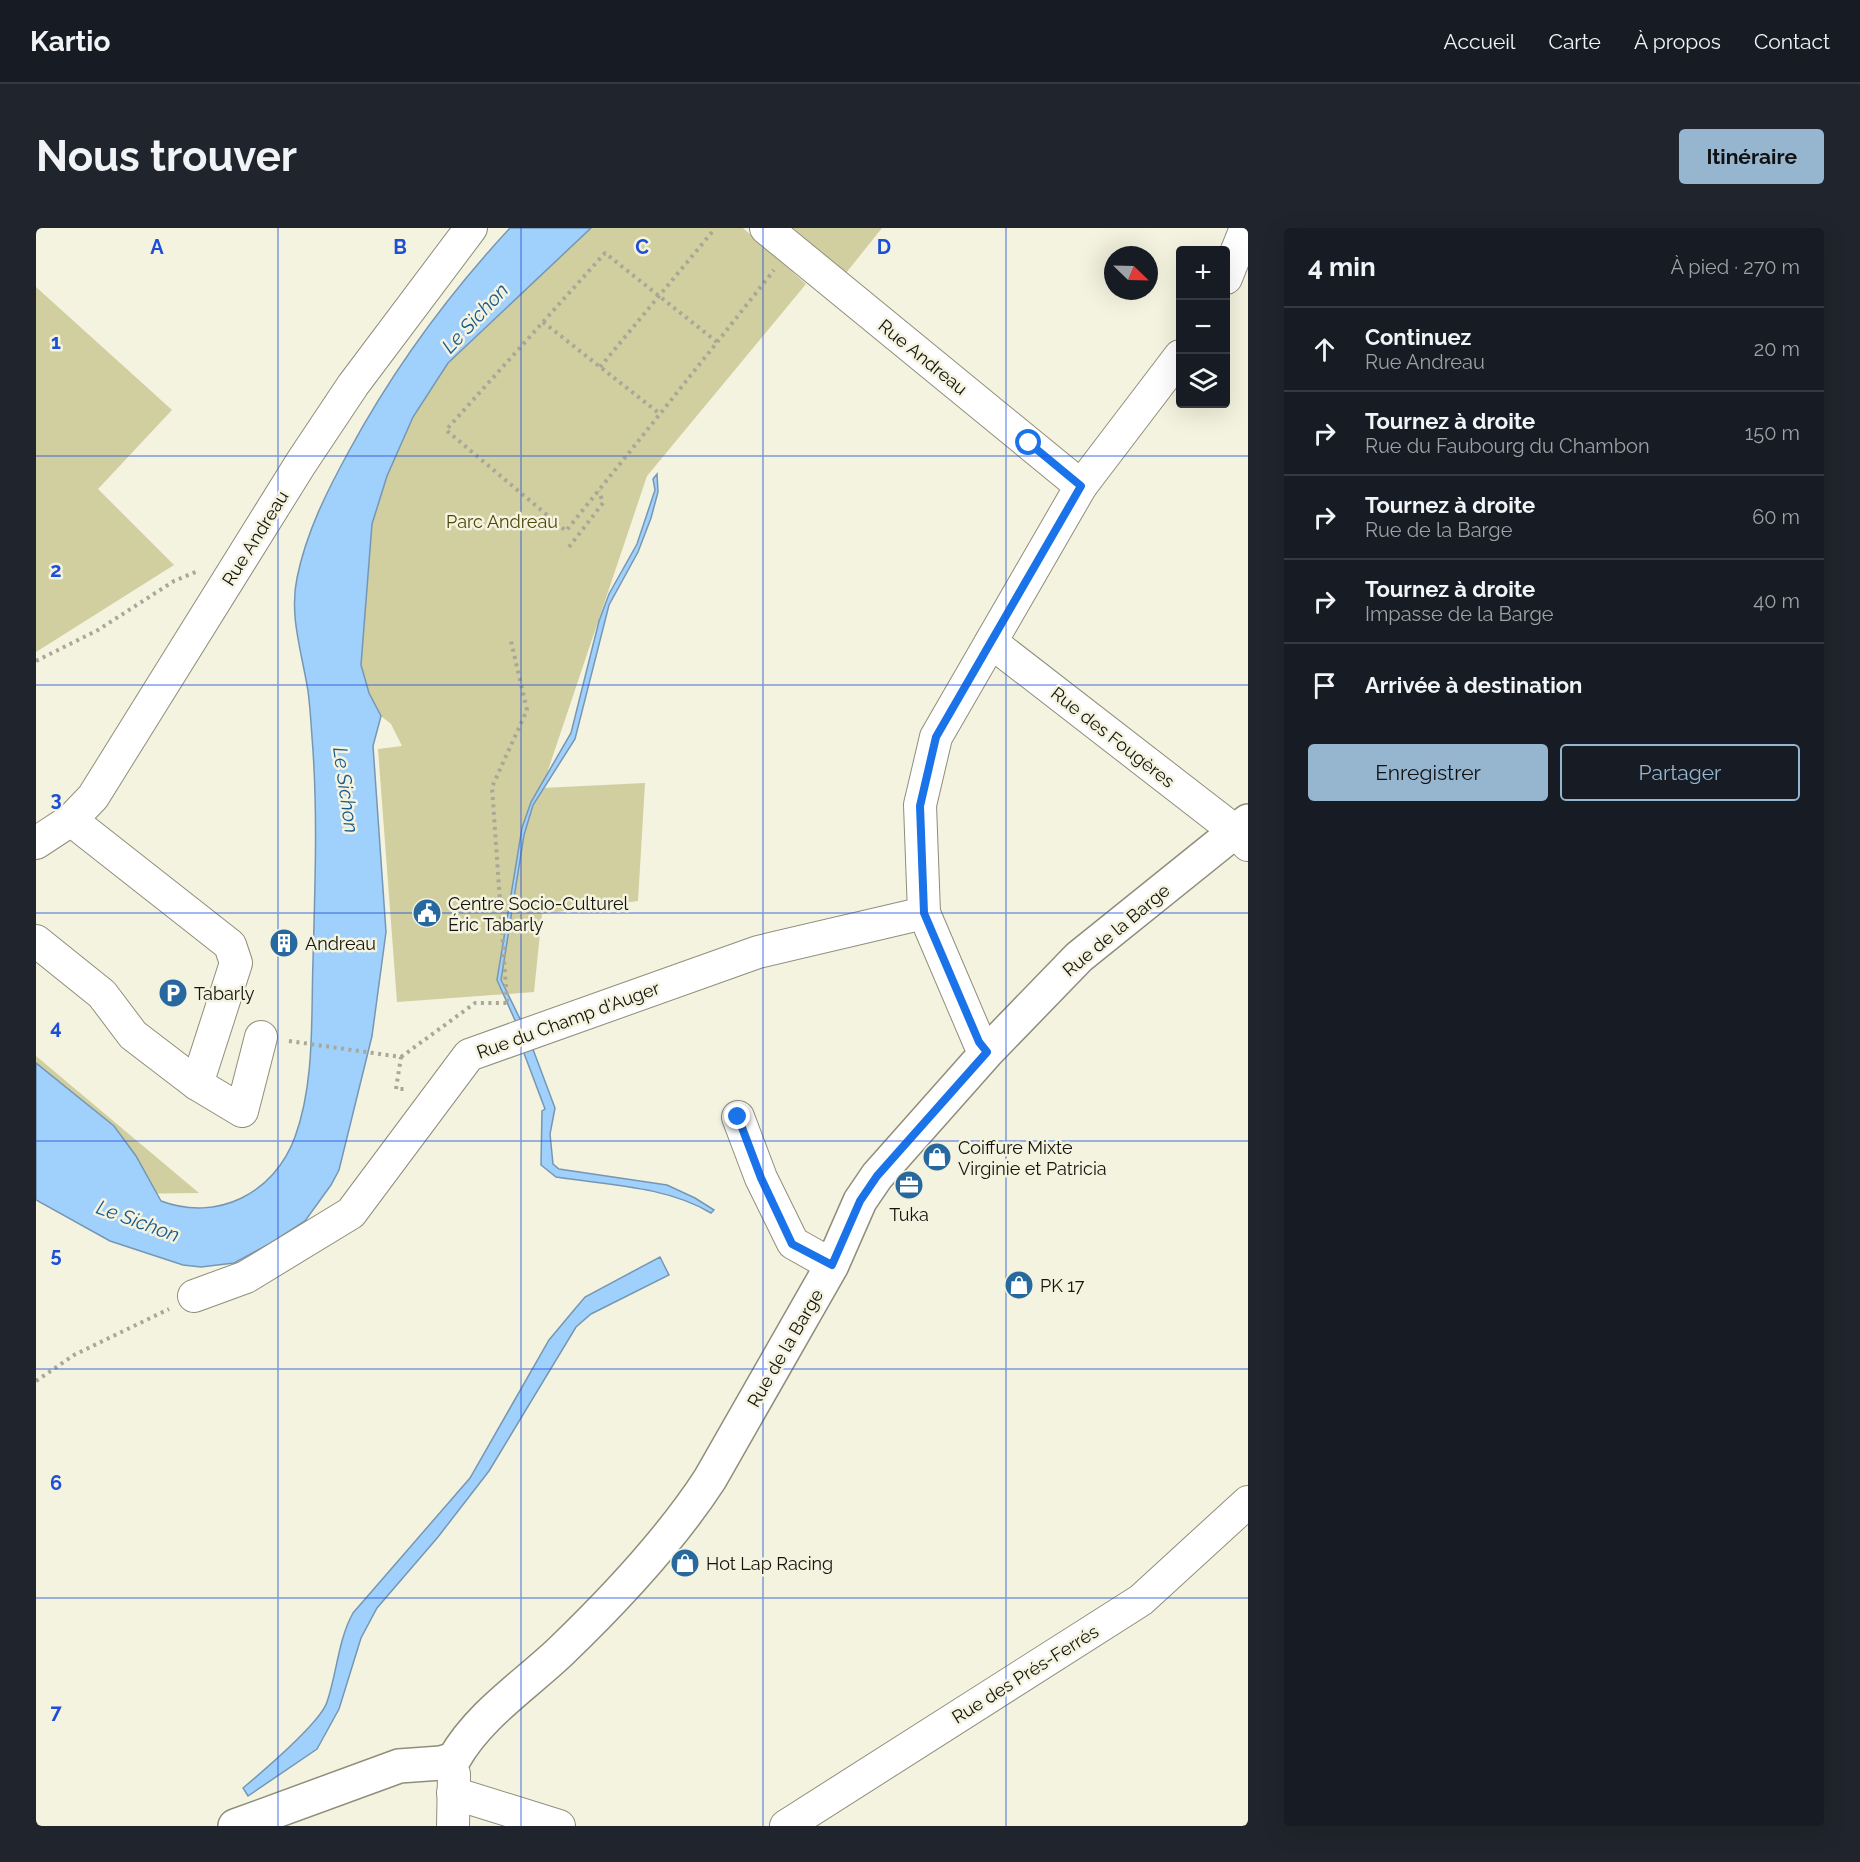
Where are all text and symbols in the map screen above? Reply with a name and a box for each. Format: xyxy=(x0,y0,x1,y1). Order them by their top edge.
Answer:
text: Kartio xyxy=(30,25,110,58)
text: Accueil xyxy=(1444,29,1516,54)
text: Carte xyxy=(1549,29,1601,54)
text: À propos xyxy=(1634,29,1721,54)
text: Contact xyxy=(1754,29,1830,54)
button: Itinéraire xyxy=(1679,129,1824,184)
text: Nous trouver xyxy=(36,132,297,181)
text: A xyxy=(150,235,164,259)
text: B xyxy=(393,235,407,259)
text: C xyxy=(635,235,649,259)
text: D xyxy=(877,235,891,259)
north arrow xyxy=(1104,246,1158,300)
map controls xyxy=(1176,246,1230,408)
button: + xyxy=(1176,246,1230,300)
text: 4 min xyxy=(1308,252,1376,282)
text: À pied · 270 m xyxy=(1670,255,1800,279)
water label: Le Sichon xyxy=(437,278,513,358)
button: − xyxy=(1176,300,1230,354)
street label: Rue Andreau xyxy=(874,315,972,399)
text: Continuez xyxy=(1365,324,1471,350)
text: 1 xyxy=(51,330,61,354)
icon: ahead xyxy=(1308,333,1341,366)
text: 20 m xyxy=(1754,337,1800,361)
text: Rue Andreau xyxy=(1365,350,1485,374)
button: layers xyxy=(1176,354,1230,408)
text: Tournez à droite xyxy=(1365,408,1535,434)
icon: right xyxy=(1308,417,1341,450)
text: 150 m xyxy=(1745,421,1800,445)
route start xyxy=(1015,429,1041,455)
text: Rue du Faubourg du Chambon xyxy=(1365,434,1650,458)
street label: Rue Andreau xyxy=(218,487,292,589)
text: Tournez à droite xyxy=(1365,492,1535,518)
icon: right xyxy=(1308,501,1341,534)
text: 60 m xyxy=(1752,505,1800,529)
park label: Parc Andreau xyxy=(446,511,558,532)
text: Rue de la Barge xyxy=(1365,518,1512,542)
text: 2 xyxy=(50,558,62,582)
text: Tournez à droite xyxy=(1365,576,1535,602)
icon: right xyxy=(1308,585,1341,618)
text: 40 m xyxy=(1753,589,1800,613)
text: Impasse de la Barge xyxy=(1365,602,1554,626)
icon: arrive xyxy=(1308,669,1341,702)
text: Arrivée à destination xyxy=(1365,672,1582,698)
street label: Rue des Fougères xyxy=(1047,682,1179,792)
button: Enregistrer xyxy=(1308,744,1548,801)
button: Partager xyxy=(1560,744,1800,801)
water label: Le Sichon xyxy=(328,745,364,835)
text: 3 xyxy=(50,787,62,811)
street label: Rue de la Barge xyxy=(1058,879,1174,981)
place label: Centre Socio-Culturel Éric Tabarly xyxy=(448,893,629,935)
public building icon: Centre Socio-Culturel Éric Tabarly xyxy=(411,897,443,929)
building icon: Andreau xyxy=(268,927,300,959)
place label: Andreau xyxy=(305,933,376,954)
parking icon: Tabarly xyxy=(157,977,189,1009)
street label: Rue du Champ d'Auger xyxy=(474,977,663,1063)
place label: Tabarly xyxy=(194,983,255,1004)
text: 4 xyxy=(50,1015,62,1039)
route end xyxy=(724,1103,750,1129)
place label: Coiffure Mixte Virginie et Patricia xyxy=(958,1137,1107,1179)
shop icon: Coiffure Mixte Virginie et Patricia xyxy=(921,1141,953,1173)
office icon: Tuka xyxy=(893,1169,925,1201)
water label: Le Sichon xyxy=(93,1195,183,1247)
place label: Tuka xyxy=(889,1204,929,1225)
text: 5 xyxy=(50,1243,62,1267)
shop icon: PK 17 xyxy=(1003,1269,1035,1301)
place label: PK 17 xyxy=(1040,1275,1085,1296)
street label: Rue de la Barge xyxy=(743,1285,827,1411)
text: 6 xyxy=(50,1471,62,1495)
shop icon: Hot Lap Racing xyxy=(669,1547,701,1579)
place label: Hot Lap Racing xyxy=(706,1553,833,1574)
street label: Rue des Prés-Ferrés xyxy=(948,1620,1102,1728)
text: 7 xyxy=(50,1700,62,1724)

